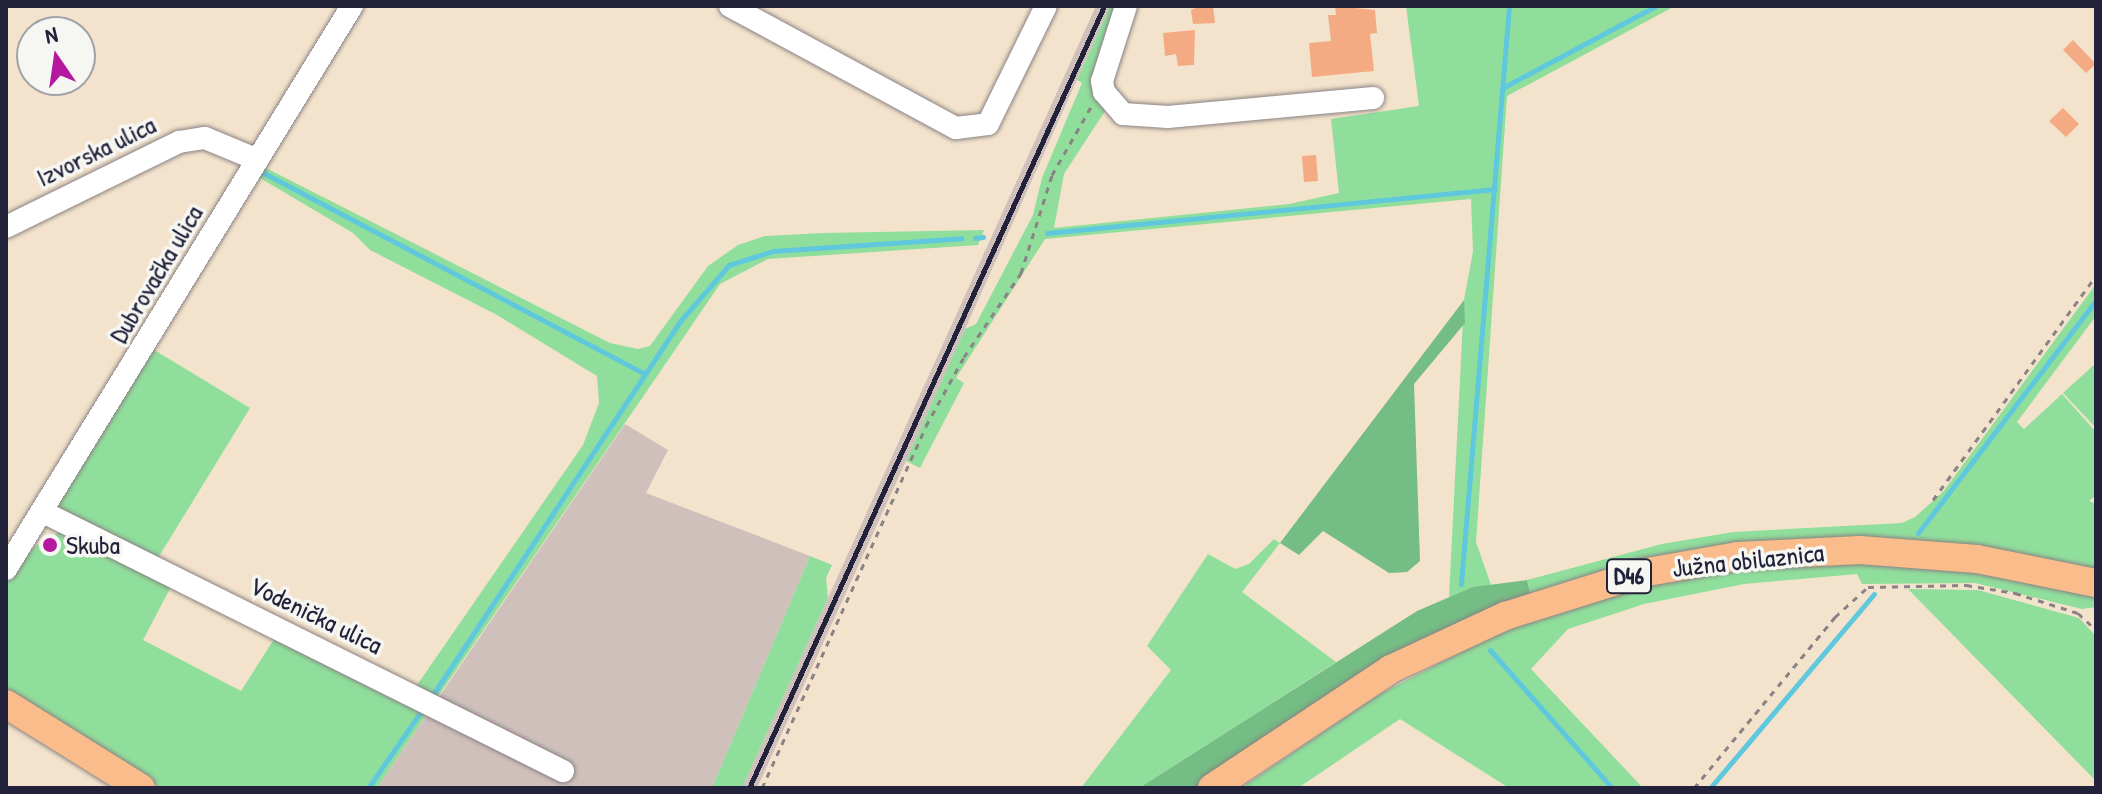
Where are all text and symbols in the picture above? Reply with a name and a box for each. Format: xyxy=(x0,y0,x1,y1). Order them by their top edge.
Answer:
north arrow xyxy=(16,16,96,96)
text: N xyxy=(42,19,60,50)
street label: Izvorska ulica xyxy=(31,109,161,193)
street label: Dubrovačka ulica xyxy=(103,200,209,348)
place label: Skuba xyxy=(66,529,120,561)
marker: Skuba xyxy=(41,536,59,554)
street label: Južna obilaznica xyxy=(1671,537,1825,583)
road number: D46 xyxy=(1605,556,1653,596)
street label: Vodenička ulica xyxy=(245,569,387,661)

